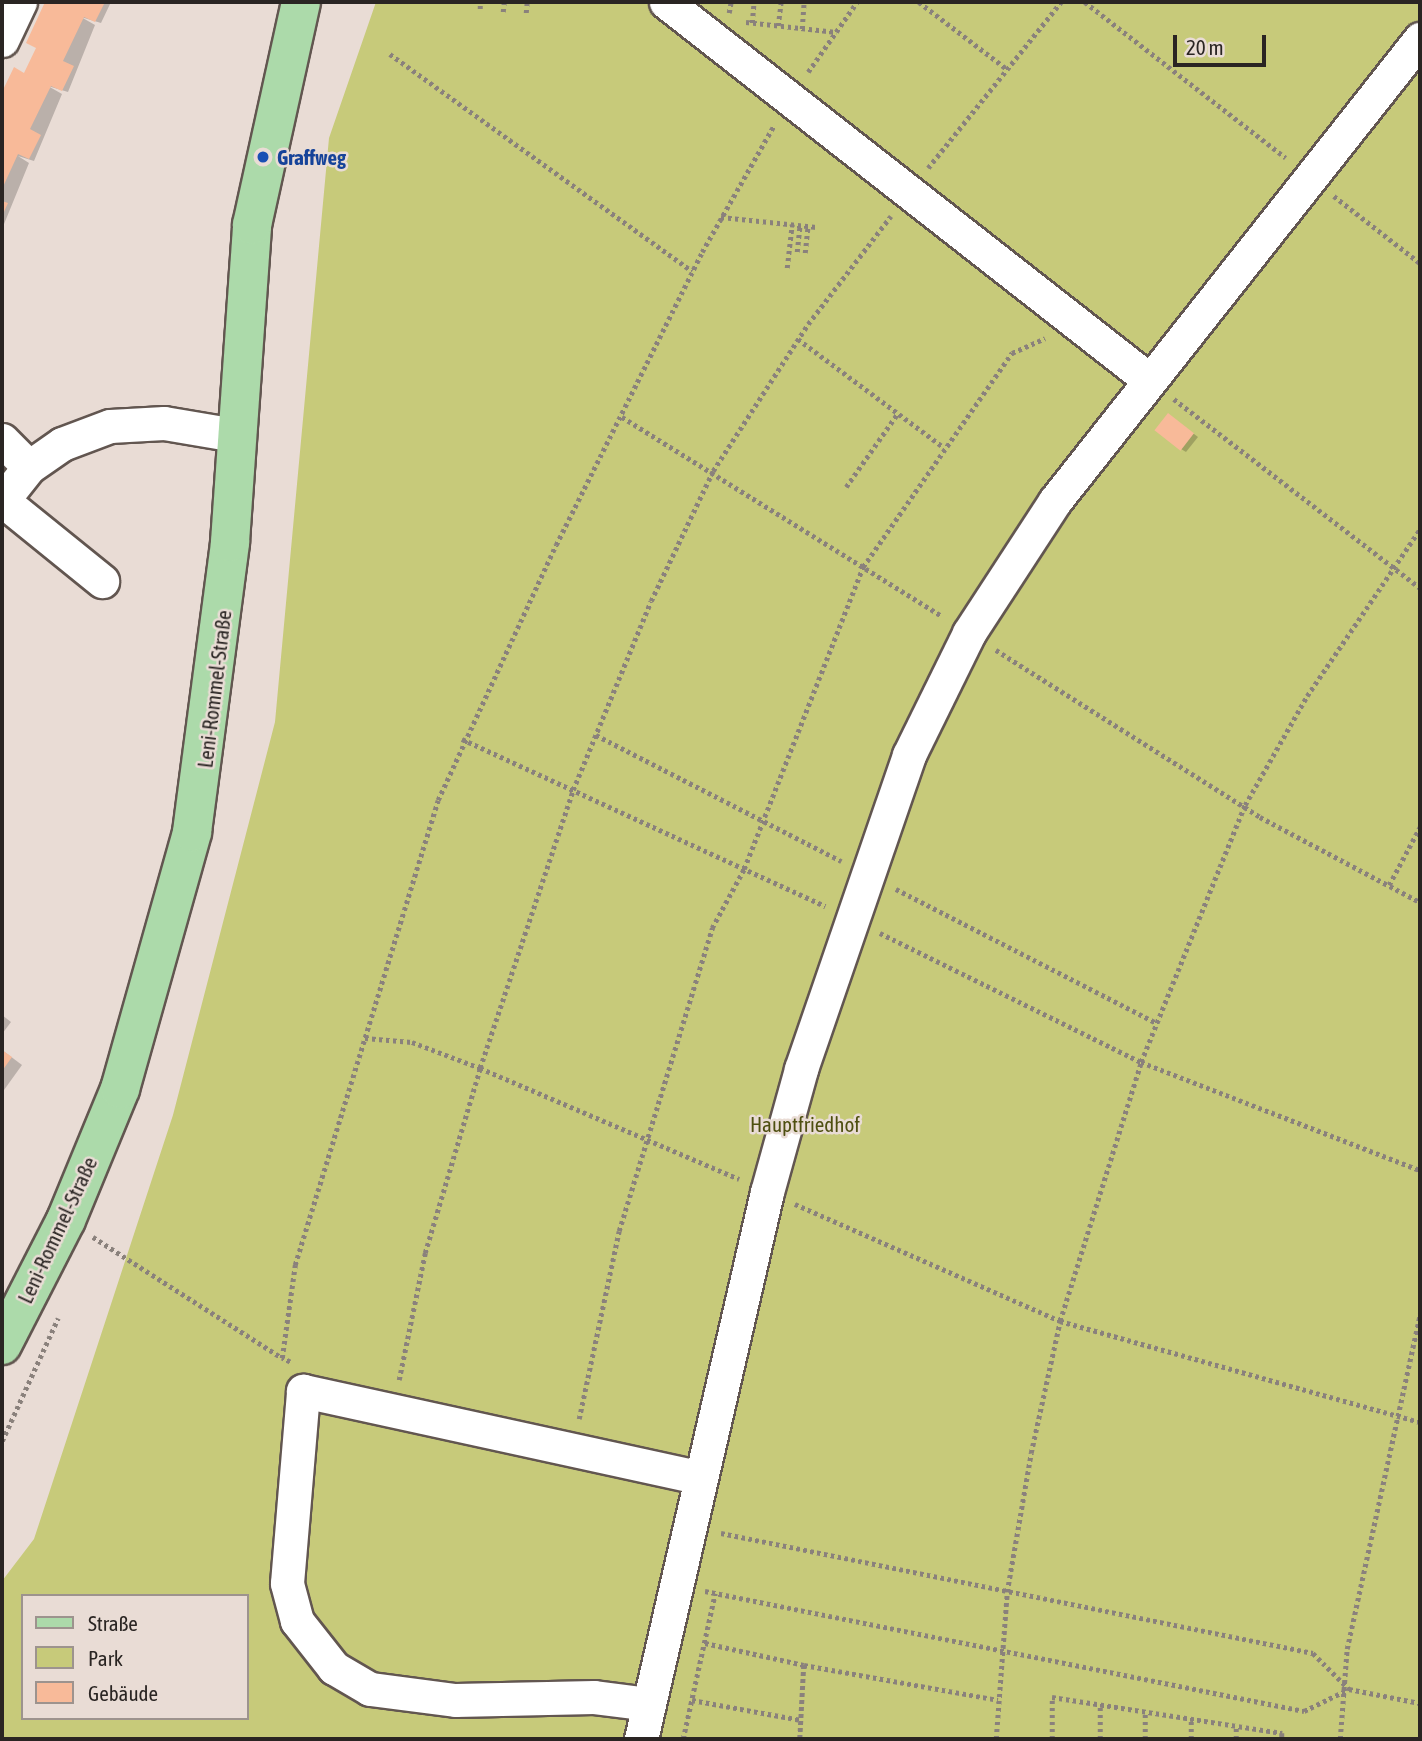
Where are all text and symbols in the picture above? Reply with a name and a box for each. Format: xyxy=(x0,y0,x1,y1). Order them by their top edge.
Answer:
scale bar xyxy=(1177,21,1270,65)
text: 20 m xyxy=(1186,35,1224,59)
place label: Graffweg xyxy=(277,144,346,170)
marker: Graffweg xyxy=(255,149,271,165)
street label: Leni-Rommel-Straße xyxy=(192,609,236,769)
park label: Hauptfriedhof xyxy=(750,1111,860,1137)
street label: Leni-Rommel-Straße xyxy=(12,1153,102,1307)
legend xyxy=(21,1594,248,1720)
text: Straße xyxy=(88,1611,138,1635)
text: Park xyxy=(88,1646,123,1670)
text: Gebäude xyxy=(88,1681,158,1705)

